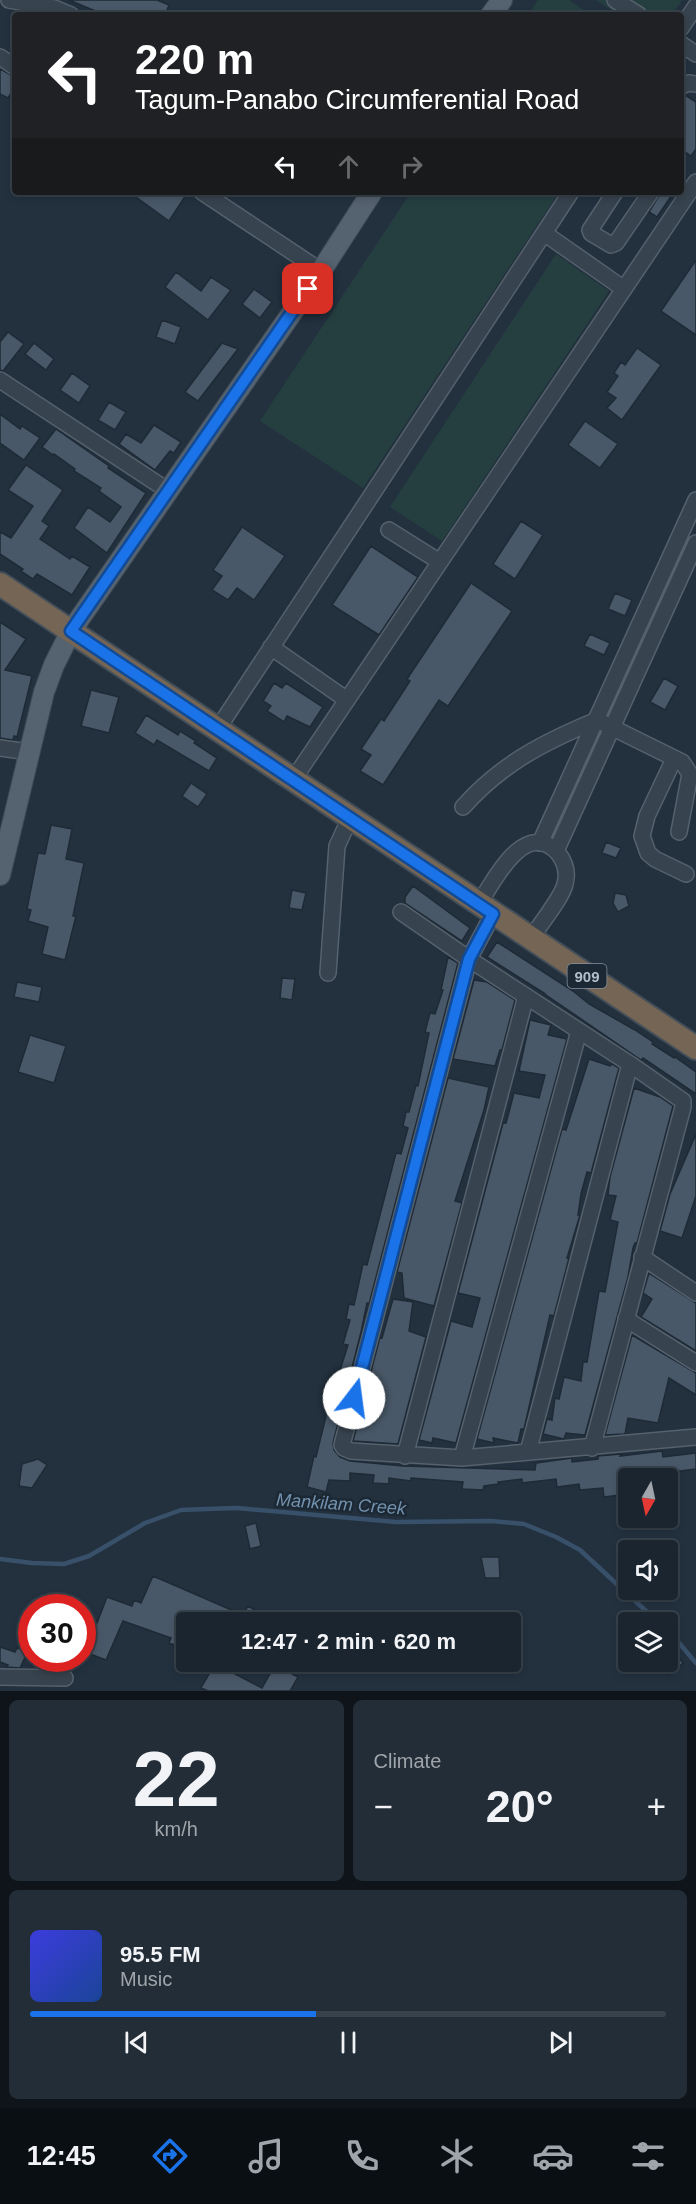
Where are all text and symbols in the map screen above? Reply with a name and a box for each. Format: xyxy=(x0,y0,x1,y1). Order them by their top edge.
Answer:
icon: left xyxy=(36,36,114,114)
text: 220 m xyxy=(135,36,254,83)
text: Tagum-Panabo Circumferential Road xyxy=(135,85,579,115)
icon: left xyxy=(269,150,302,183)
icon: ahead xyxy=(332,150,365,183)
icon: right xyxy=(395,150,428,183)
pin xyxy=(282,263,333,314)
icon: arrive xyxy=(291,272,324,305)
road number: 909 xyxy=(568,964,606,988)
position arrow xyxy=(322,1366,386,1430)
north arrow xyxy=(618,1468,678,1528)
map controls xyxy=(618,1468,678,1672)
water label: Mankilam Creek xyxy=(275,1489,408,1519)
button: sound xyxy=(618,1540,678,1600)
speed limit sign: 30 xyxy=(18,1594,96,1672)
button: layers xyxy=(618,1612,678,1672)
text: 12:47 · 2 min · 620 m xyxy=(241,1629,456,1654)
text: 22 xyxy=(133,1735,220,1823)
text: Climate xyxy=(374,1750,441,1772)
text: 20° xyxy=(486,1781,554,1832)
text: − xyxy=(374,1788,393,1825)
text: + xyxy=(647,1788,666,1825)
text: km/h xyxy=(155,1818,198,1840)
text: 95.5 FM xyxy=(120,1942,201,1967)
text: Music xyxy=(120,1968,172,1990)
icon: previous xyxy=(120,2026,153,2059)
icon: pause xyxy=(332,2026,365,2059)
icon: next xyxy=(544,2026,577,2059)
icon: directions xyxy=(149,2135,191,2177)
icon: music xyxy=(245,2135,287,2177)
icon: phone xyxy=(341,2135,383,2177)
icon: climate xyxy=(436,2135,478,2177)
icon: car xyxy=(532,2135,574,2177)
icon: filters xyxy=(627,2135,669,2177)
text: 12:45 xyxy=(27,2141,96,2171)

